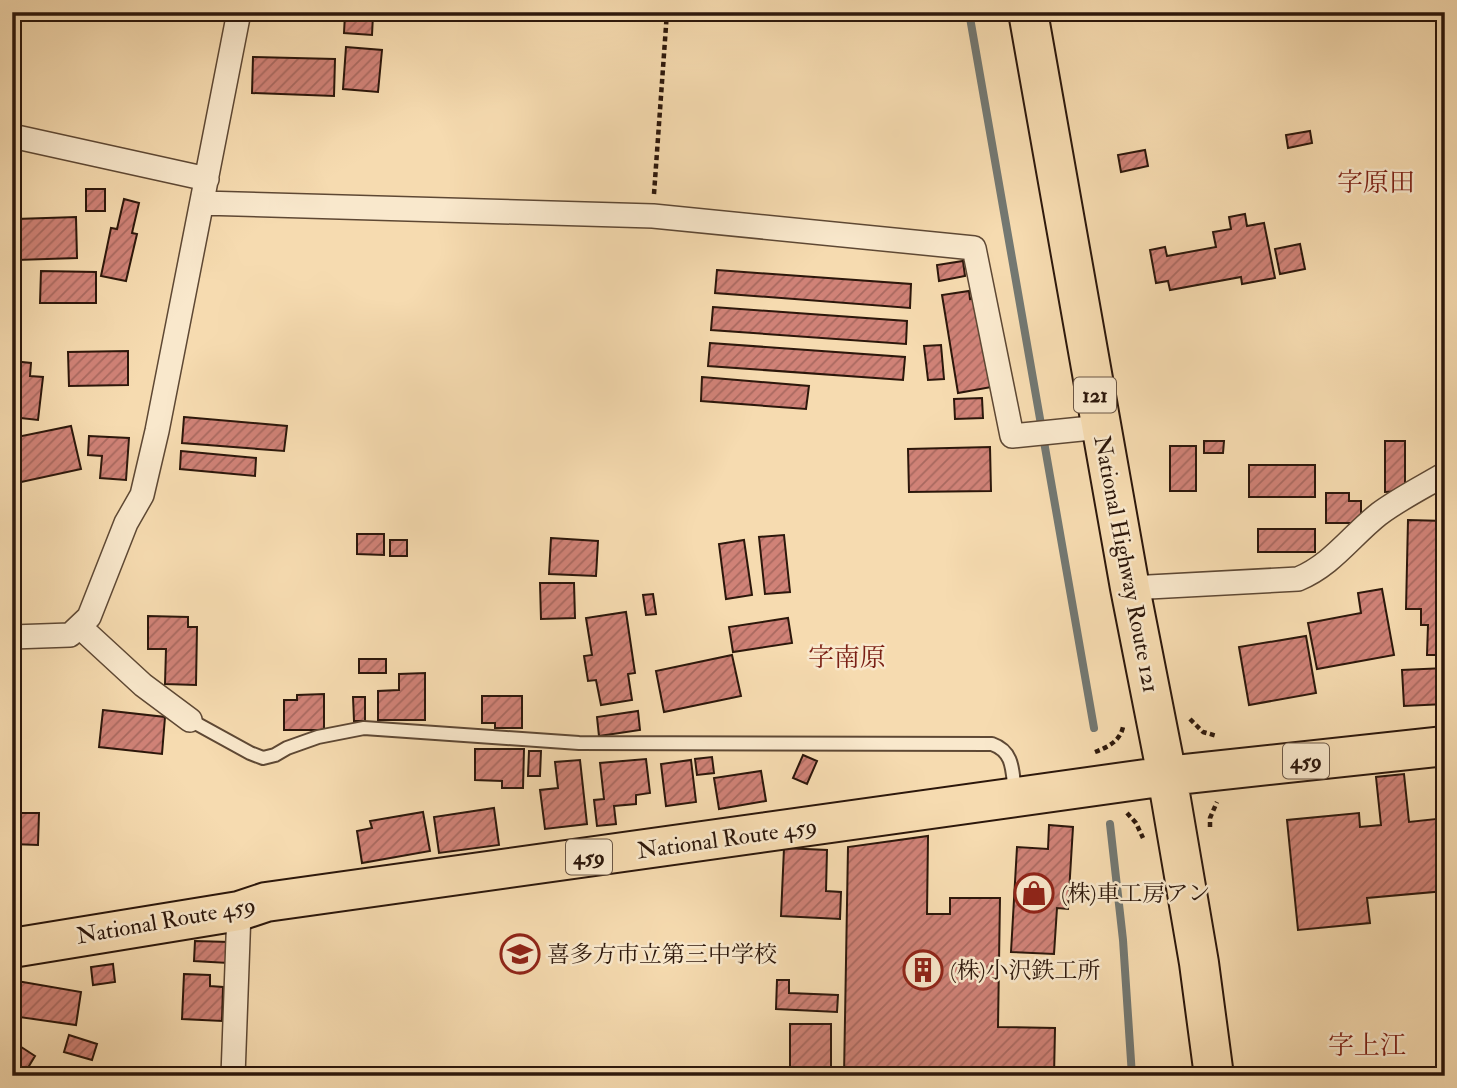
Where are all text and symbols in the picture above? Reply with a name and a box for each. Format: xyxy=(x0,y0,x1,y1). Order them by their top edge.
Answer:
district label: 字原田 xyxy=(1337,167,1415,199)
road number: 121 xyxy=(1074,378,1116,412)
street label: National Highway Route 121 xyxy=(1087,433,1166,695)
district label: 字南原 xyxy=(808,642,886,674)
road number: 459 xyxy=(1283,744,1329,778)
street label: National Route 459 xyxy=(635,812,819,865)
road number: 459 xyxy=(566,840,612,874)
shop icon: (株)車工房アン xyxy=(1013,872,1055,914)
place label: (株)車工房アン xyxy=(1061,879,1211,908)
street label: National Route 459 xyxy=(74,890,258,951)
school or university icon: 喜多方市立第三中学校 xyxy=(499,933,541,975)
place label: 喜多方市立第三中学校 xyxy=(547,940,777,969)
building icon: (株)小沢鉄工所 xyxy=(902,949,944,991)
place label: (株)小沢鉄工所 xyxy=(950,956,1101,985)
district label: 字上江 xyxy=(1328,1030,1406,1062)

